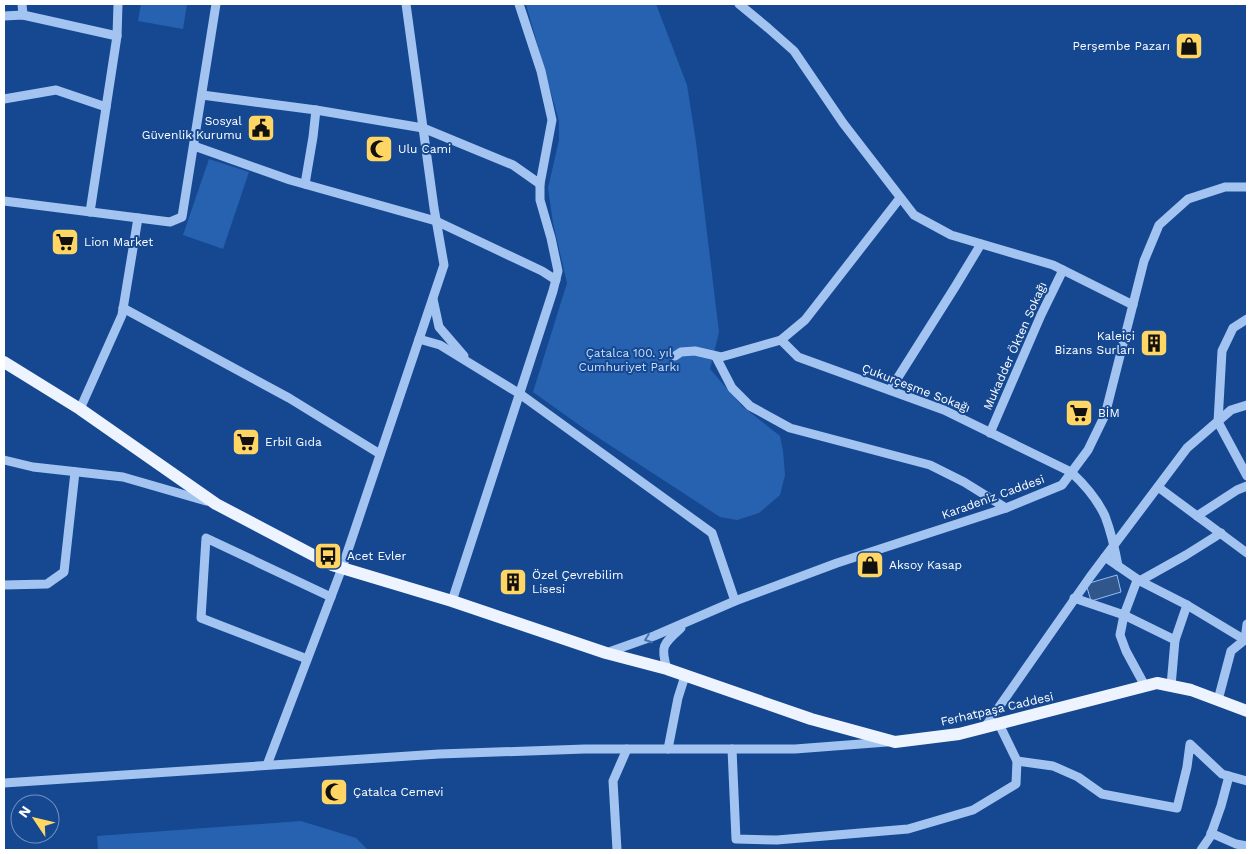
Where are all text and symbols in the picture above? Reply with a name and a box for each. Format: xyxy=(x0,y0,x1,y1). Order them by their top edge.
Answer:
shop icon: Perşembe Pazarı xyxy=(1174,31,1204,61)
place label: Perşembe Pazarı xyxy=(1073,39,1170,53)
public building icon: Sosyal Güvenlik Kurumu xyxy=(246,113,276,143)
place label: Sosyal Güvenlik Kurumu xyxy=(142,114,242,142)
mosque icon: Ulu Cami xyxy=(364,134,394,164)
place label: Ulu Cami xyxy=(398,142,451,156)
supermarket icon: Lion Market xyxy=(50,227,80,257)
place label: Lion Market xyxy=(84,235,153,249)
street label: Mukadder Ökten Sokağı xyxy=(980,280,1050,412)
building icon: Kaleiçi Bizans Surları xyxy=(1139,328,1169,358)
place label: Kaleiçi Bizans Surları xyxy=(1054,329,1135,357)
park label: Çatalca 100. yıl Cumhuriyet Parkı xyxy=(578,346,680,374)
street label: Çukurçeşme Sokağı xyxy=(860,361,972,415)
supermarket icon: BİM xyxy=(1064,398,1094,428)
place label: BİM xyxy=(1098,406,1120,420)
supermarket icon: Erbil Gıda xyxy=(231,427,261,457)
place label: Erbil Gıda xyxy=(265,435,322,449)
street label: Karadeniz Caddesi xyxy=(940,472,1046,522)
bus stop icon: Acet Evler xyxy=(313,541,343,571)
place label: Acet Evler xyxy=(347,549,407,563)
shop icon: Aksoy Kasap xyxy=(855,550,885,580)
place label: Aksoy Kasap xyxy=(889,558,962,572)
building icon: Özel Çevrebilim Lisesi xyxy=(498,567,528,597)
place label: Özel Çevrebilim Lisesi xyxy=(532,568,623,596)
one-way arrow xyxy=(644,633,653,643)
street label: Ferhatpaşa Caddesi xyxy=(939,689,1055,729)
mosque icon: Çatalca Cemevi xyxy=(319,777,349,807)
place label: Çatalca Cemevi xyxy=(353,785,443,799)
north arrow xyxy=(10,794,60,844)
text: N xyxy=(15,803,34,820)

